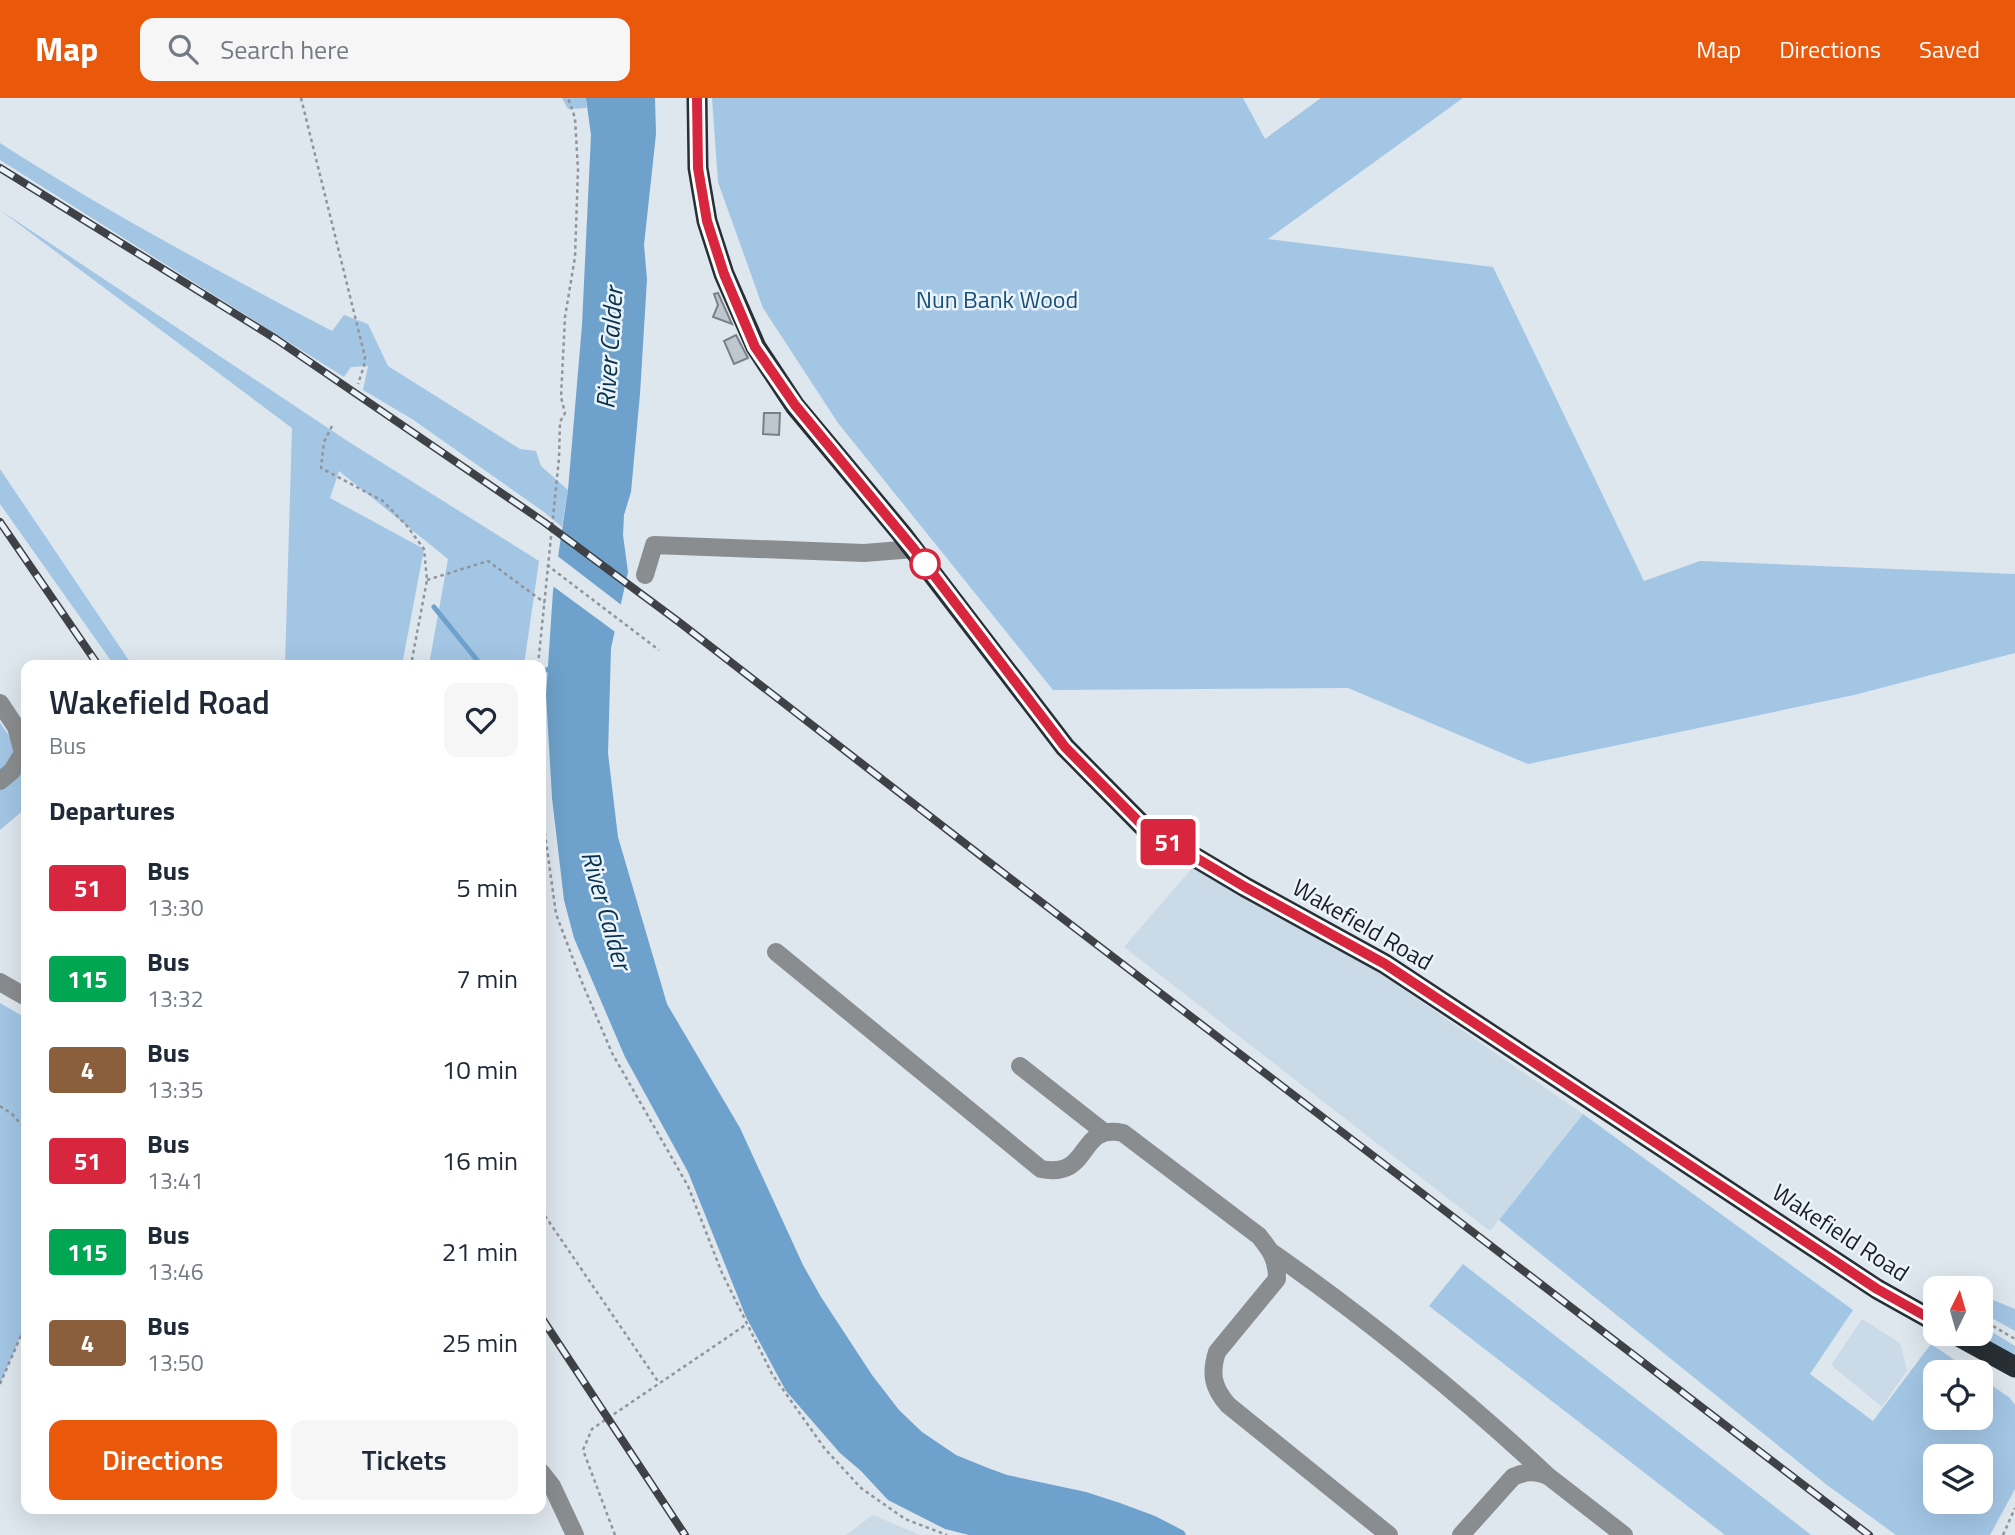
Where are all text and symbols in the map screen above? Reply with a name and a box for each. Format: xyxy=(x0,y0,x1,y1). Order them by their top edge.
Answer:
search box xyxy=(140,18,630,81)
text: Map xyxy=(35,24,98,74)
icon: search xyxy=(164,30,202,68)
text: Search here xyxy=(220,30,349,69)
text: Map xyxy=(1696,31,1741,67)
text: Directions xyxy=(1779,31,1881,67)
text: Saved xyxy=(1919,31,1980,67)
park label: Nun Bank Wood xyxy=(916,281,1078,317)
water label: River Calder xyxy=(585,283,633,410)
unlabelled marker xyxy=(910,549,940,579)
text: Wakefield Road xyxy=(49,677,270,727)
button: heart xyxy=(444,683,518,757)
text: Bus xyxy=(49,728,86,763)
text: Departures xyxy=(49,791,175,830)
line badge: 51 xyxy=(1136,819,1200,865)
text: 51 xyxy=(1155,824,1181,860)
water label: River Calder xyxy=(571,846,643,977)
text: Bus xyxy=(147,851,189,890)
text: 5 min xyxy=(456,868,518,907)
street label: Wakefield Road xyxy=(1286,869,1440,979)
text: 51 xyxy=(74,870,101,906)
text: 13:30 xyxy=(147,890,204,925)
text: Bus xyxy=(147,942,189,981)
text: 7 min xyxy=(456,959,518,998)
text: 115 xyxy=(67,961,108,997)
text: 13:32 xyxy=(147,981,204,1016)
text: Bus xyxy=(147,1033,189,1072)
text: 10 min xyxy=(442,1050,518,1089)
text: 4 xyxy=(81,1052,94,1088)
text: 13:35 xyxy=(147,1072,204,1107)
text: Bus xyxy=(147,1124,189,1163)
text: 16 min xyxy=(442,1141,518,1180)
text: 51 xyxy=(74,1143,101,1179)
text: 13:41 xyxy=(147,1163,204,1198)
street label: Wakefield Road xyxy=(1765,1174,1917,1290)
text: Bus xyxy=(147,1215,189,1254)
text: 21 min xyxy=(442,1232,518,1271)
text: 115 xyxy=(67,1234,108,1270)
text: 13:46 xyxy=(147,1254,204,1289)
north arrow xyxy=(1923,1276,1993,1346)
map controls xyxy=(1923,1276,1993,1514)
text: Bus xyxy=(147,1306,189,1345)
text: 25 min xyxy=(442,1323,518,1362)
text: 4 xyxy=(81,1325,94,1361)
text: 13:50 xyxy=(147,1345,204,1380)
button: locate xyxy=(1923,1360,1993,1430)
button: Directions xyxy=(49,1420,277,1500)
button: Tickets xyxy=(291,1420,518,1500)
button: layers xyxy=(1923,1444,1993,1514)

